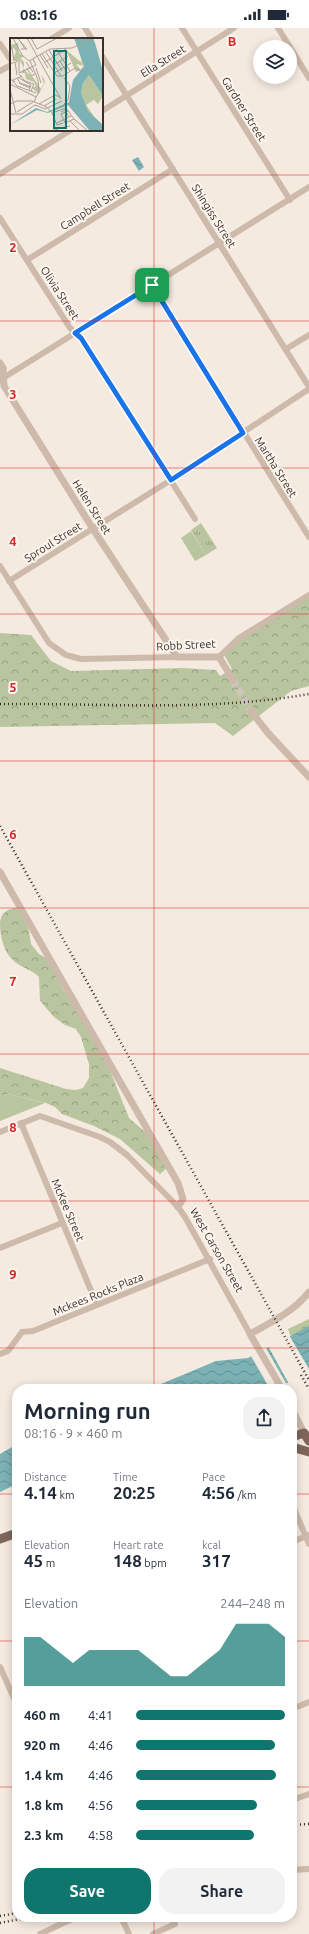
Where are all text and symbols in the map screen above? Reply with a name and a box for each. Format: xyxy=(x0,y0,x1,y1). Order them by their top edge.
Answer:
text: 08:16 xyxy=(20,6,58,23)
text: B xyxy=(228,34,237,48)
inset map xyxy=(10,38,103,131)
map controls xyxy=(253,40,297,84)
button: layers xyxy=(253,40,297,84)
street label: Ella Street xyxy=(138,42,188,80)
street label: Gardner Street xyxy=(219,75,269,144)
street label: Campbell Street xyxy=(58,179,133,232)
street label: Shingiss Street xyxy=(190,182,239,251)
text: 2 xyxy=(9,240,17,254)
street label: Olivia Street xyxy=(38,264,82,322)
pin xyxy=(135,268,169,302)
icon: arrive xyxy=(141,274,163,296)
text: 3 xyxy=(9,387,17,401)
street label: Martha Street xyxy=(253,435,300,500)
street label: Helen Street xyxy=(70,477,114,537)
street label: Sproul Street xyxy=(22,519,84,564)
text: 4 xyxy=(9,534,17,548)
street label: Robb Street xyxy=(156,637,217,653)
text: 5 xyxy=(9,680,17,694)
text: 6 xyxy=(9,827,17,841)
text: 7 xyxy=(9,974,17,988)
text: 8 xyxy=(9,1120,17,1134)
street label: McKee Street xyxy=(49,1177,87,1244)
street label: West Carson Street xyxy=(188,1206,246,1295)
text: 9 xyxy=(9,1267,17,1281)
street label: Mckees Rocks Plaza xyxy=(51,1270,145,1318)
button: share xyxy=(243,1397,285,1439)
text: Morning run xyxy=(24,1398,151,1423)
text: 08:16 · 9 × 460 m xyxy=(24,1426,123,1440)
text: Distance xyxy=(24,1471,67,1483)
text: Time xyxy=(113,1471,138,1483)
text: Pace xyxy=(202,1471,225,1483)
text: 4.14 xyxy=(24,1483,57,1502)
text: 20:25 xyxy=(113,1483,156,1502)
text: 4:56 xyxy=(202,1483,235,1502)
text: km xyxy=(57,1489,75,1501)
text: /km xyxy=(235,1489,257,1501)
text: Elevation xyxy=(24,1539,70,1551)
text: Heart rate xyxy=(113,1539,164,1551)
text: kcal xyxy=(202,1539,221,1551)
text: 45 xyxy=(24,1551,43,1570)
text: 148 xyxy=(113,1551,142,1570)
text: 317 xyxy=(202,1551,231,1570)
text: m xyxy=(43,1557,55,1569)
text: bpm xyxy=(142,1557,167,1569)
text: Elevation xyxy=(24,1596,78,1610)
text: 244–248 m xyxy=(220,1596,285,1610)
text: 460 m xyxy=(24,1708,60,1722)
text: 4:41 xyxy=(88,1708,113,1722)
text: 920 m xyxy=(24,1738,60,1752)
text: 4:46 xyxy=(88,1738,113,1752)
text: 1.4 km xyxy=(24,1768,63,1782)
text: 4:46 xyxy=(88,1768,113,1782)
text: 1.8 km xyxy=(24,1798,63,1812)
text: 4:56 xyxy=(88,1798,113,1812)
text: 2.3 km xyxy=(24,1828,63,1842)
text: 4:58 xyxy=(88,1828,113,1842)
button: Save xyxy=(24,1868,151,1914)
button: Share xyxy=(159,1868,285,1914)

